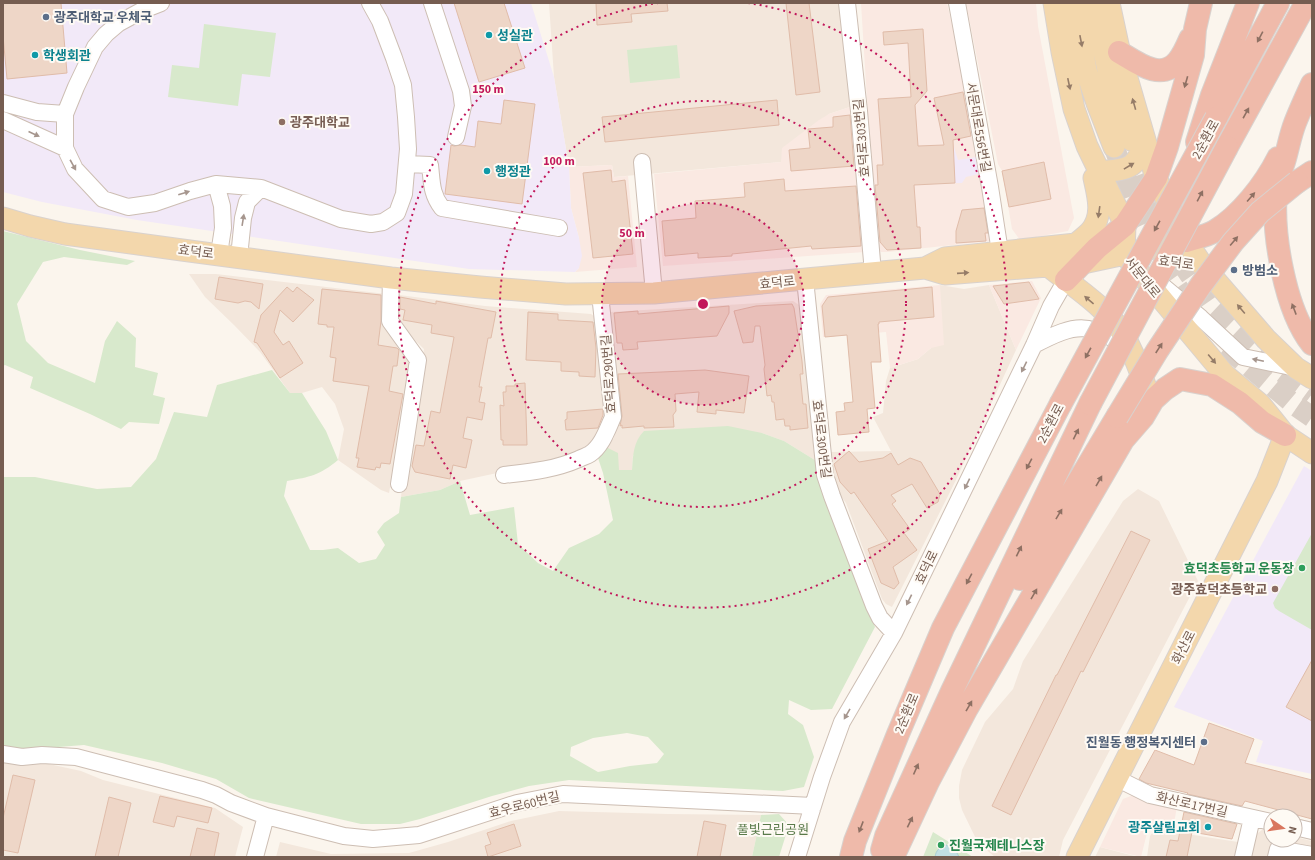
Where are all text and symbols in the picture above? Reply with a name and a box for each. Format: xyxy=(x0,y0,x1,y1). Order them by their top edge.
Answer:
place label: 광주대학교 우체국 xyxy=(54,9,152,27)
marker: 광주대학교 우체국 xyxy=(41,12,51,22)
place label: 성실관 xyxy=(497,27,533,45)
marker: 성실관 xyxy=(484,30,494,40)
one-way arrow xyxy=(1256,32,1263,43)
one-way arrow xyxy=(1078,35,1084,47)
place label: 학생회관 xyxy=(43,47,91,65)
marker: 학생회관 xyxy=(30,50,40,60)
one-way arrow xyxy=(1183,76,1189,88)
one-way arrow xyxy=(1067,78,1073,91)
text: 150 m xyxy=(472,81,504,98)
street label: 서문대로556번길 xyxy=(961,81,995,174)
one-way arrow xyxy=(1131,97,1137,109)
street label: 효덕로303번길 xyxy=(850,98,874,178)
one-way arrow xyxy=(1242,107,1249,119)
place label: 광주대학교 xyxy=(290,114,350,132)
marker: 광주대학교 xyxy=(277,117,287,127)
street label: 2순환로 xyxy=(1188,117,1224,162)
one-way arrow xyxy=(28,131,39,137)
text: 100 m xyxy=(543,153,575,170)
one-way arrow xyxy=(70,159,77,171)
one-way arrow xyxy=(1124,162,1134,170)
place label: 행정관 xyxy=(495,163,531,181)
marker: 행정관 xyxy=(482,166,492,176)
one-way arrow xyxy=(178,190,190,196)
one-way arrow xyxy=(1197,190,1204,202)
one-way arrow xyxy=(1247,192,1256,203)
one-way arrow xyxy=(1096,206,1102,218)
one-way arrow xyxy=(240,213,246,226)
one-way arrow xyxy=(1154,221,1160,232)
text: 50 m xyxy=(619,225,645,242)
one-way arrow xyxy=(1229,236,1238,246)
street label: 효덕로 xyxy=(177,241,215,263)
street label: 효덕로 xyxy=(1157,252,1195,274)
street label: 서문대로 xyxy=(1120,253,1164,302)
place label: 방범소 xyxy=(1242,262,1278,280)
marker: 방범소 xyxy=(1229,265,1239,275)
one-way arrow xyxy=(957,270,969,276)
street label: 효덕로 xyxy=(758,272,796,294)
one-way arrow xyxy=(1084,295,1095,304)
centre of rings xyxy=(696,297,710,311)
one-way arrow xyxy=(1291,303,1297,315)
one-way arrow xyxy=(1236,304,1245,314)
street label: 효덕로290번길 xyxy=(597,334,621,414)
one-way arrow xyxy=(1155,342,1163,353)
one-way arrow xyxy=(1085,347,1091,359)
one-way arrow xyxy=(1207,354,1216,365)
one-way arrow xyxy=(1252,356,1264,362)
one-way arrow xyxy=(1021,361,1027,372)
street label: 효덕로300번길 xyxy=(807,399,835,480)
street label: 2순환로 xyxy=(1033,401,1069,446)
one-way arrow xyxy=(1073,428,1079,439)
one-way arrow xyxy=(1026,458,1032,470)
one-way arrow xyxy=(1096,475,1103,487)
one-way arrow xyxy=(963,478,970,489)
one-way arrow xyxy=(1055,508,1062,520)
one-way arrow xyxy=(1016,545,1022,556)
street label: 효덕로 xyxy=(911,547,943,588)
place label: 효덕초등학교 운동장 xyxy=(1184,560,1294,578)
marker: 효덕초등학교 운동장 xyxy=(1297,563,1307,573)
one-way arrow xyxy=(965,573,972,585)
place label: 광주효덕초등학교 xyxy=(1171,581,1267,599)
marker: 광주효덕초등학교 xyxy=(1270,584,1280,594)
one-way arrow xyxy=(1031,588,1038,600)
one-way arrow xyxy=(906,595,913,606)
street label: 화산로 xyxy=(1168,627,1200,668)
street label: 2순환로 xyxy=(890,690,923,736)
one-way arrow xyxy=(965,700,972,712)
one-way arrow xyxy=(843,708,850,720)
place label: 진월동 행정복지센터 xyxy=(1086,734,1196,752)
marker: 진월동 행정복지센터 xyxy=(1199,737,1209,747)
one-way arrow xyxy=(913,764,919,775)
street label: 효우로60번길 xyxy=(487,787,562,823)
street label: 화산로17번길 xyxy=(1154,788,1229,822)
north arrow xyxy=(1263,808,1303,848)
one-way arrow xyxy=(907,816,913,827)
place label: 광주살림교회 xyxy=(1128,819,1200,837)
park label: 풀빛근린공원 xyxy=(737,821,809,839)
one-way arrow xyxy=(858,821,864,833)
marker: 광주살림교회 xyxy=(1203,822,1213,832)
text: N xyxy=(1284,825,1300,835)
place label: 진월국제테니스장 xyxy=(949,837,1045,855)
marker: 진월국제테니스장 xyxy=(936,840,946,850)

